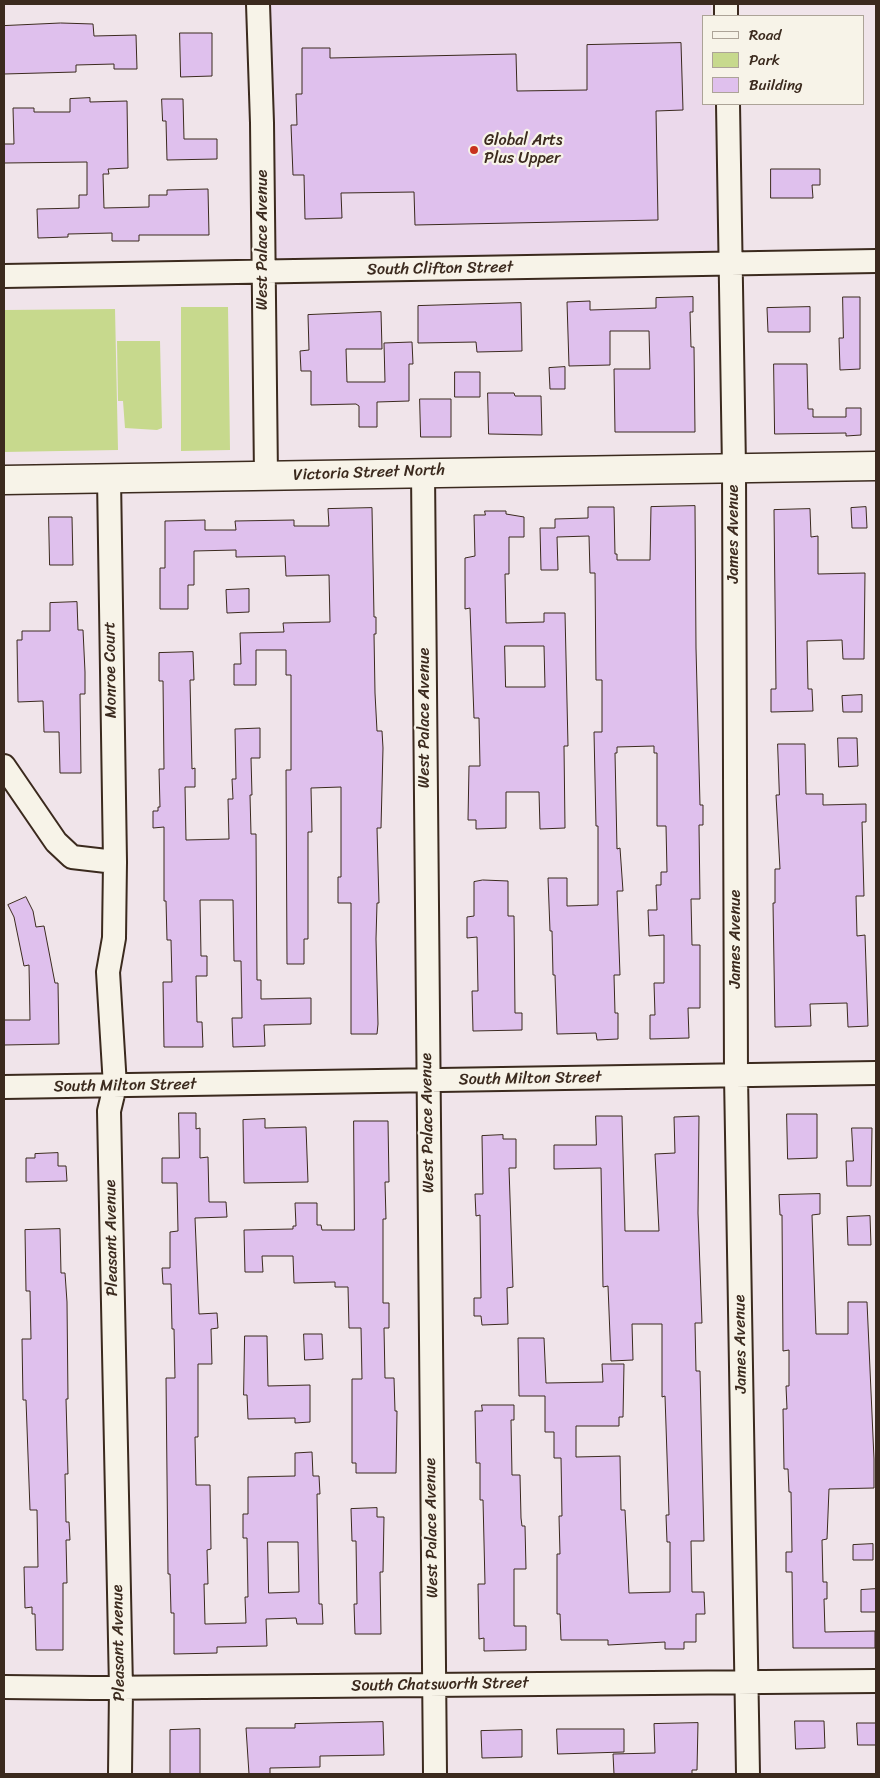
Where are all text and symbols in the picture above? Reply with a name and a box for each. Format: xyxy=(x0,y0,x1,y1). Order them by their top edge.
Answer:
legend xyxy=(702,15,865,105)
text: Road xyxy=(749,22,781,48)
text: Park xyxy=(749,47,780,73)
text: Building xyxy=(749,72,803,98)
place label: Global Arts Plus Upper xyxy=(484,131,563,169)
marker: Global Arts Plus Upper xyxy=(468,144,480,156)
street label: West Palace Avenue xyxy=(253,170,273,310)
street label: South Clifton Street xyxy=(367,258,513,280)
street label: Victoria Street North xyxy=(293,461,445,485)
street label: James Avenue xyxy=(724,485,744,583)
street label: Monroe Court xyxy=(101,622,121,718)
street label: West Palace Avenue xyxy=(415,648,435,788)
street label: James Avenue xyxy=(726,890,746,988)
street label: West Palace Avenue xyxy=(417,1053,439,1193)
street label: South Milton Street xyxy=(458,1068,602,1090)
street label: South Milton Street xyxy=(53,1075,197,1097)
street label: Pleasant Avenue xyxy=(101,1179,123,1297)
street label: James Avenue xyxy=(731,1295,751,1393)
street label: West Palace Avenue xyxy=(421,1458,443,1598)
street label: Pleasant Avenue xyxy=(108,1584,130,1702)
street label: South Chatsworth Street xyxy=(351,1674,529,1696)

